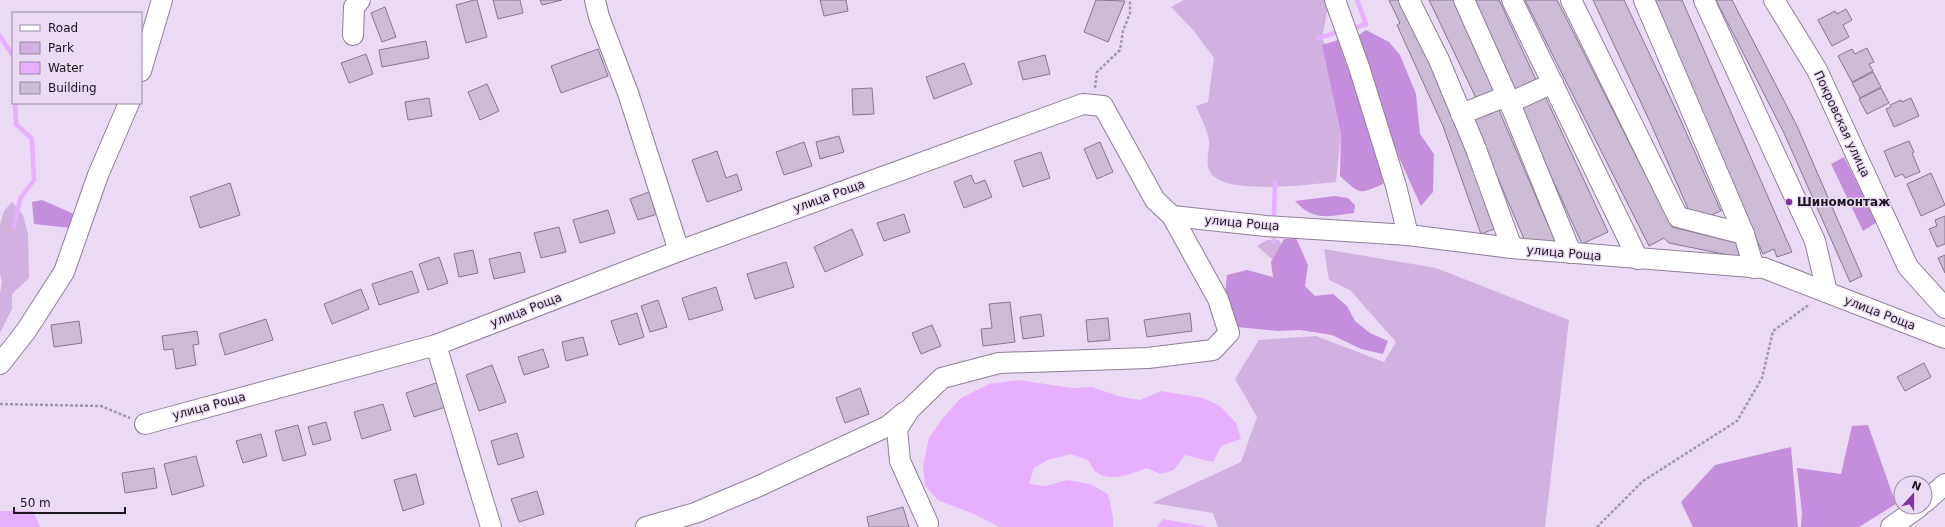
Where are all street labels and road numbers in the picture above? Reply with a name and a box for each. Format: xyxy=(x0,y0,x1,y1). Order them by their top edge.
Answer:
street label: Покровская улица xyxy=(1811,68,1873,180)
street label: улица Роща xyxy=(791,177,867,215)
street label: улица Роща xyxy=(1204,213,1280,233)
street label: улица Роща xyxy=(1526,243,1602,263)
street label: улица Роща xyxy=(488,290,564,330)
street label: улица Роща xyxy=(1842,293,1918,333)
street label: улица Роща xyxy=(171,390,247,422)

